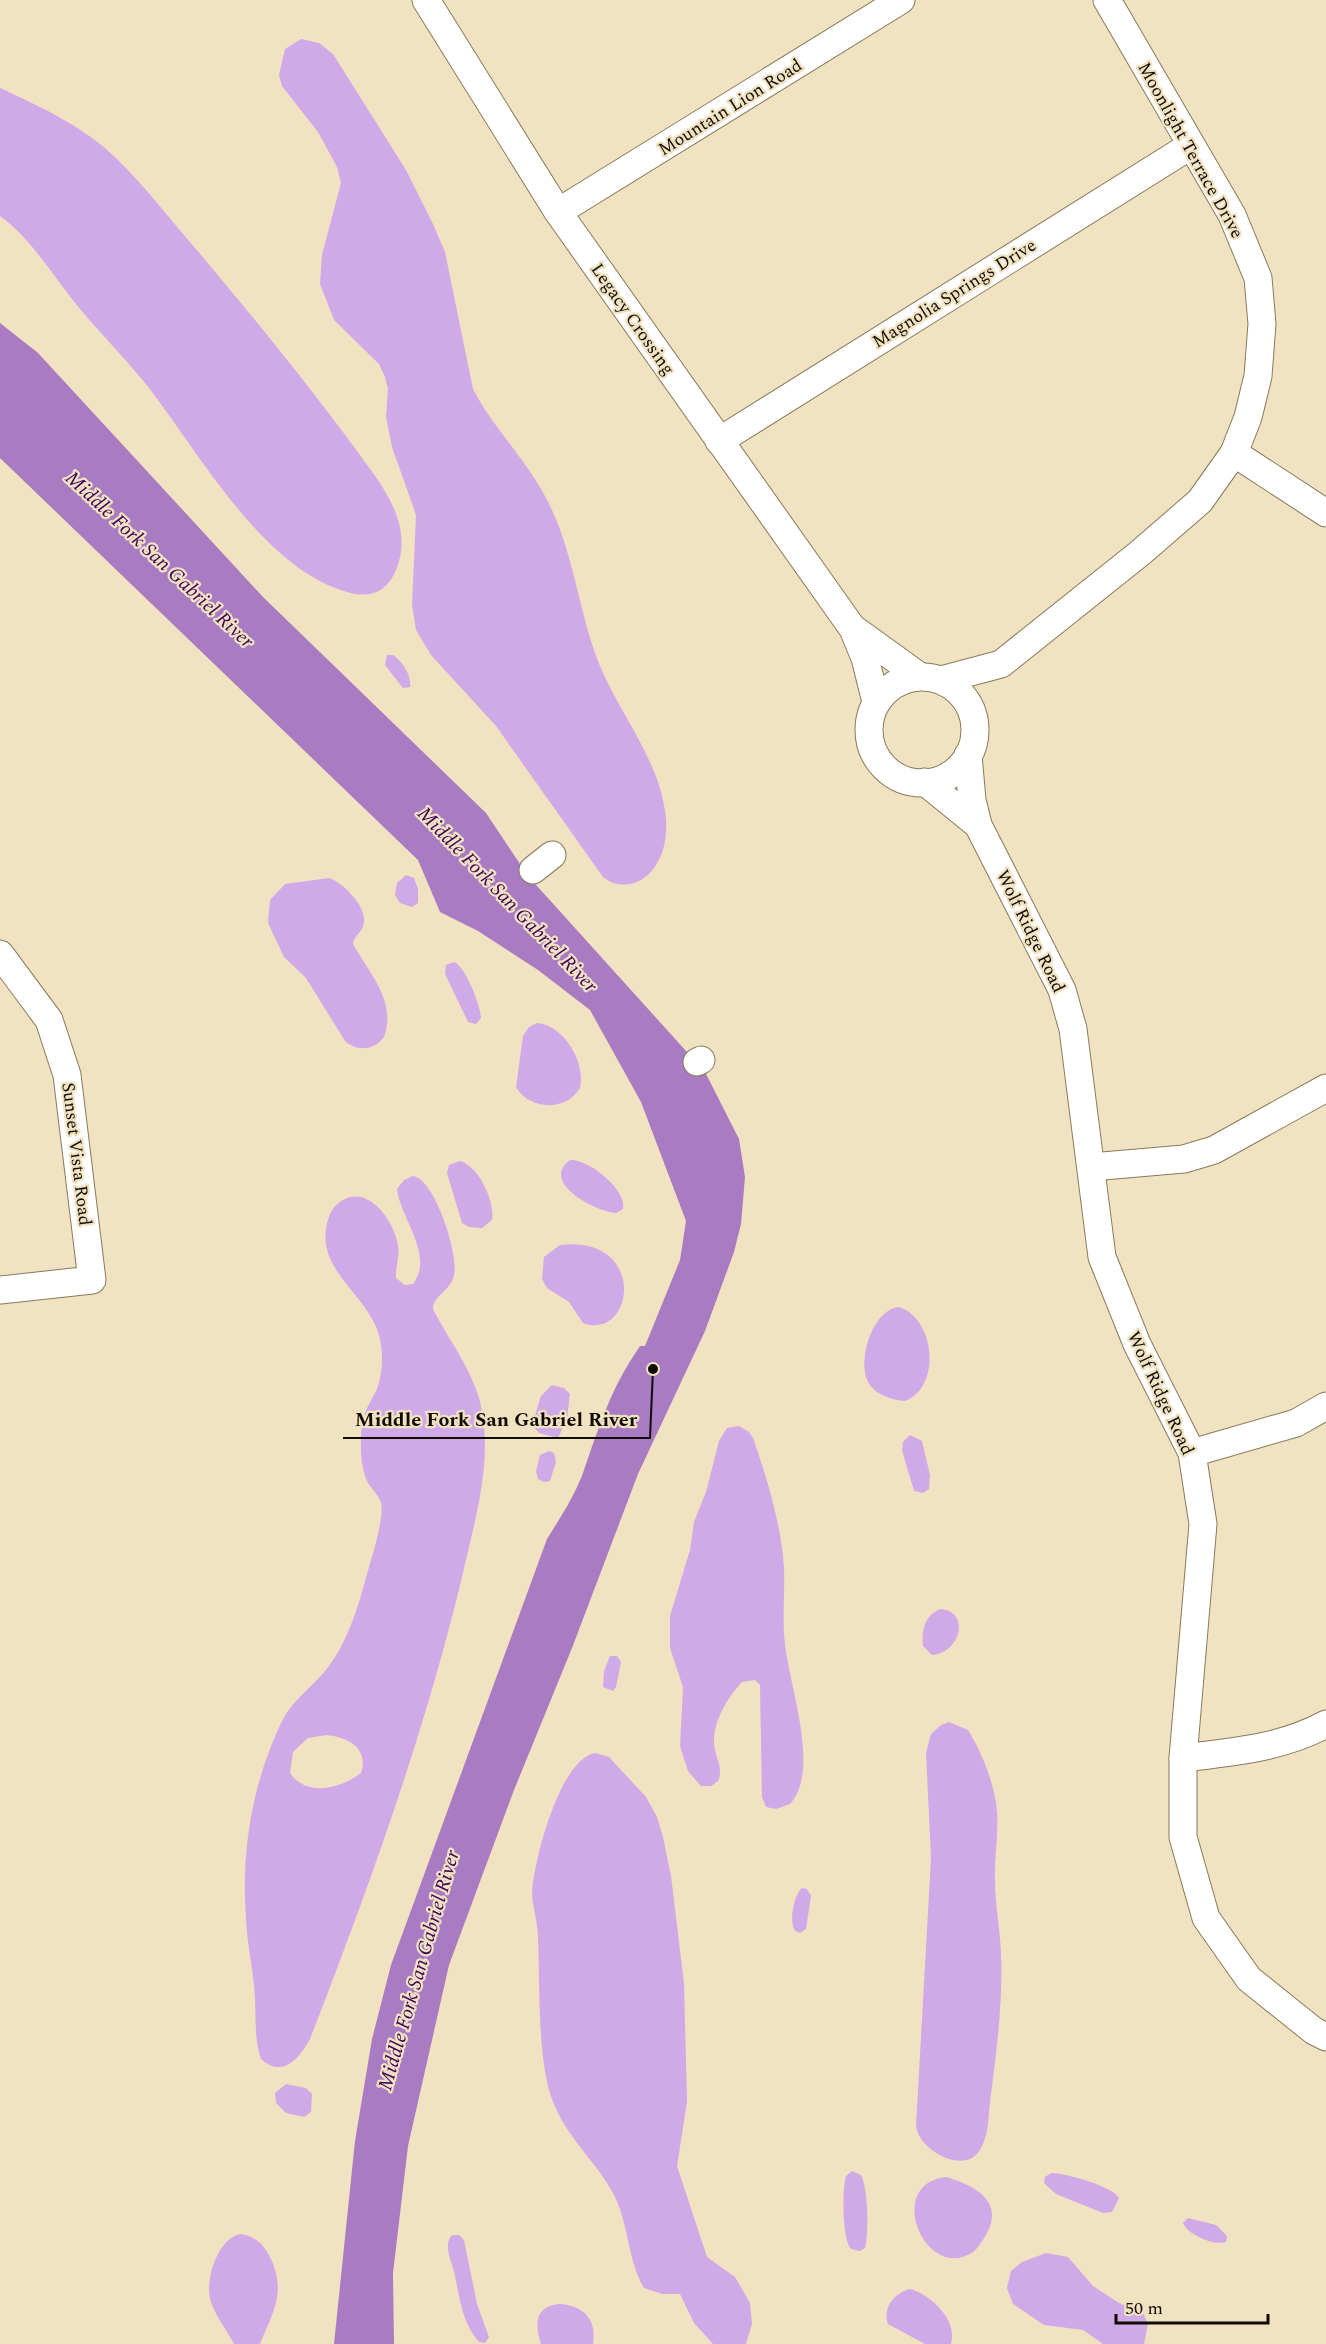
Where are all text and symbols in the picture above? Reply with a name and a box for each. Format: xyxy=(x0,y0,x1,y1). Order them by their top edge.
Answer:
street label: Mountain Lion Road xyxy=(653,52,808,163)
street label: Moonlight Terrace Drive xyxy=(1131,57,1250,244)
street label: Magnolia Springs Drive xyxy=(867,232,1042,355)
street label: Legacy Crossing xyxy=(584,258,681,381)
water label: Middle Fork San Gabriel River xyxy=(58,464,261,656)
water label: Middle Fork San Gabriel River xyxy=(410,800,605,1000)
street label: Wolf Ridge Road xyxy=(989,865,1072,997)
street label: Sunset Vista Road xyxy=(54,1081,99,1227)
street label: Wolf Ridge Road xyxy=(1120,1327,1201,1460)
callout: Middle Fork San Gabriel River xyxy=(343,1400,650,1438)
text: Middle Fork San Gabriel River xyxy=(355,1405,638,1435)
water label: Middle Fork San Gabriel River xyxy=(370,1845,468,2094)
scale bar xyxy=(1116,2287,1268,2325)
text: 50 m xyxy=(1125,2295,1163,2322)

